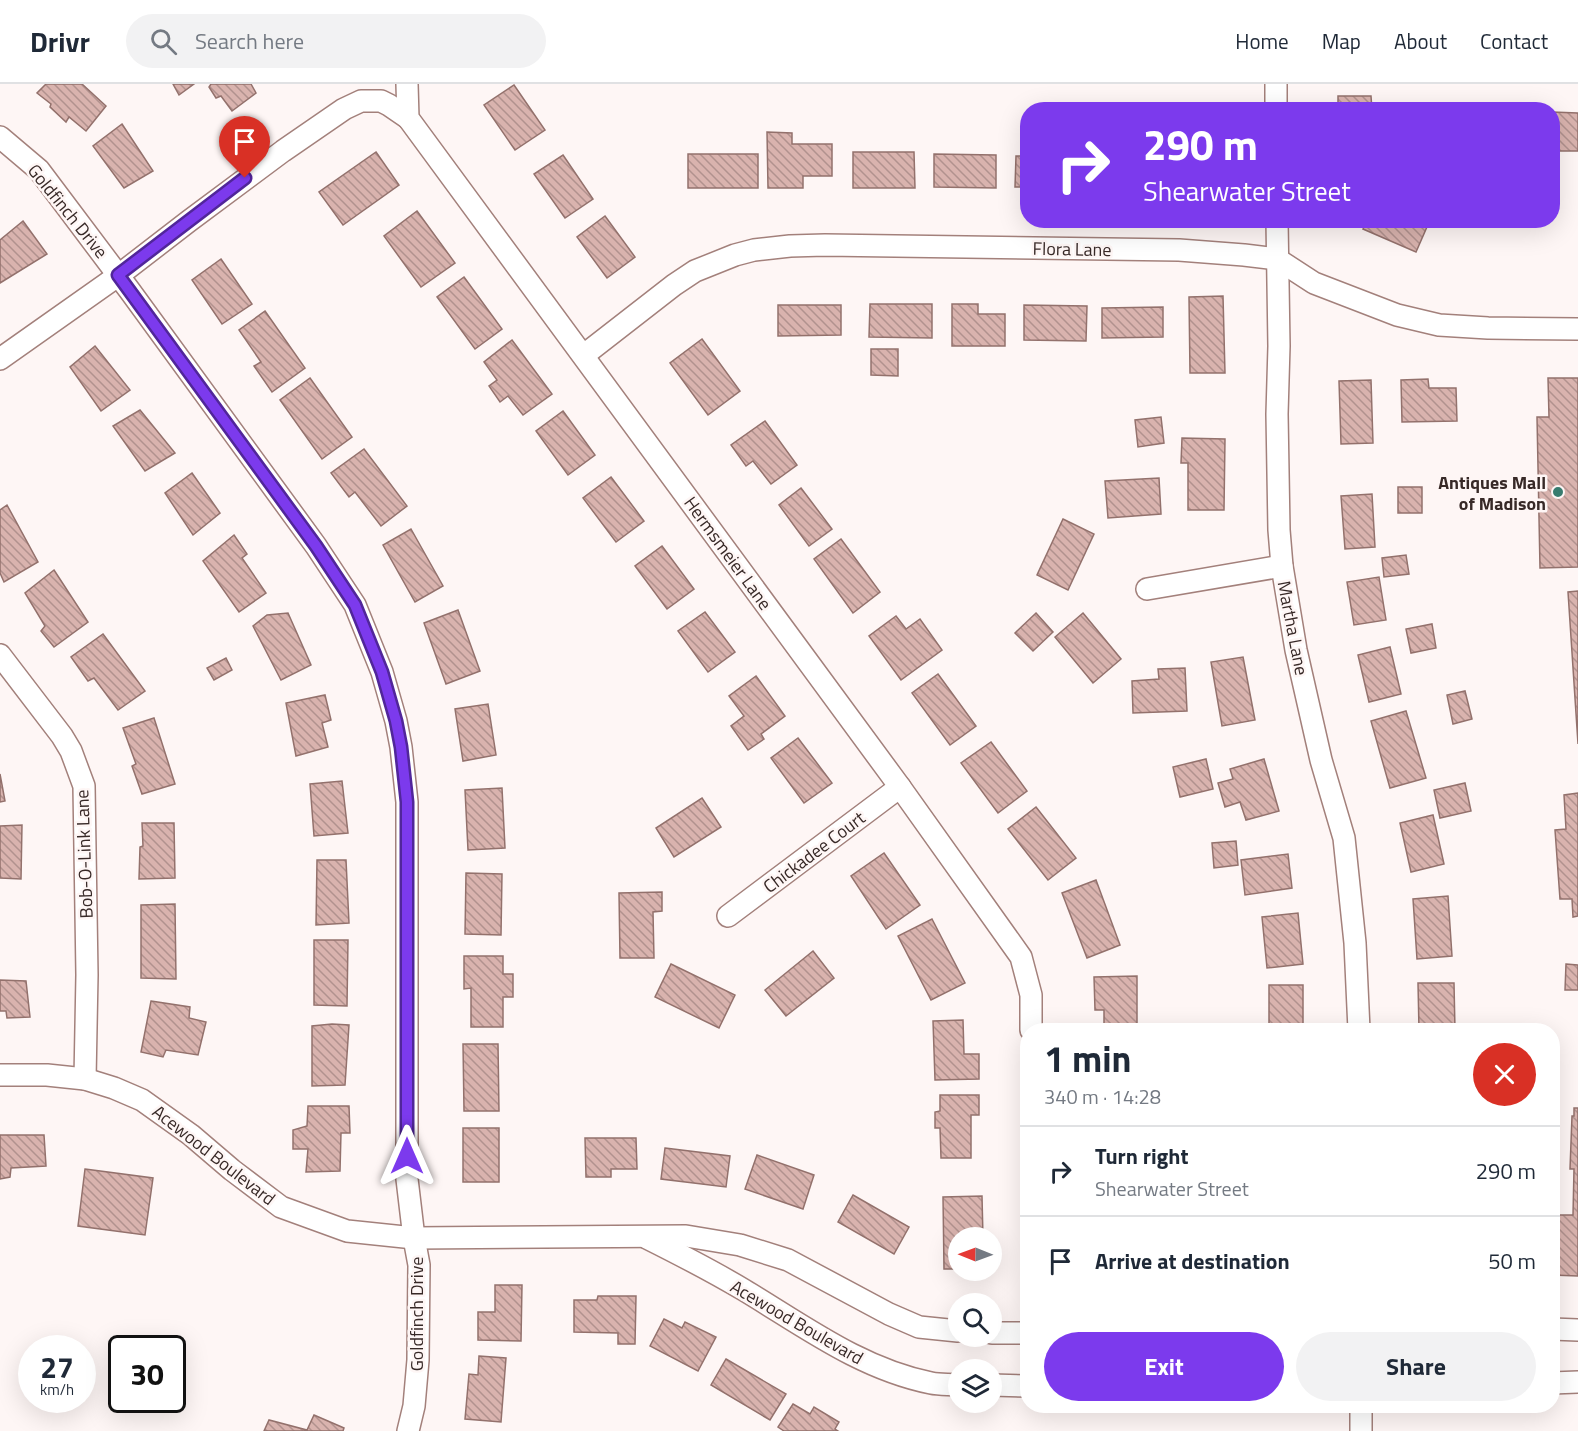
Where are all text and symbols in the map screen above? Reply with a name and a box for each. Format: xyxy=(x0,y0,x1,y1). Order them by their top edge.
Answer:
search box xyxy=(126,14,546,68)
text: Drivr xyxy=(30,20,90,63)
text: Search here xyxy=(195,24,304,58)
icon: search xyxy=(147,25,180,58)
text: Home xyxy=(1235,25,1289,57)
text: Map xyxy=(1322,25,1361,57)
text: About xyxy=(1394,25,1447,57)
text: Contact xyxy=(1480,25,1548,57)
text: 290 m xyxy=(1143,112,1258,176)
pin xyxy=(219,116,270,178)
icon: arrive xyxy=(228,125,261,158)
icon: right xyxy=(1044,126,1122,204)
street label: Goldfinch Drive xyxy=(21,158,115,264)
text: Shearwater Street xyxy=(1143,170,1351,211)
street label: Flora Lane xyxy=(1032,235,1112,263)
place label: Antiques Mall of Madison xyxy=(1438,469,1546,517)
marker: Antiques Mall of Madison xyxy=(1551,485,1565,499)
street label: Hermsmeier Lane xyxy=(678,491,778,615)
street label: Martha Lane xyxy=(1271,578,1315,678)
street label: Bob-O-Link Lane xyxy=(68,789,100,919)
street label: Chickadee Court xyxy=(757,804,871,899)
text: 1 min xyxy=(1044,1031,1131,1086)
button: close xyxy=(1473,1043,1536,1106)
text: 340 m · 14:28 xyxy=(1044,1081,1161,1112)
street label: Acewood Boulevard xyxy=(147,1098,281,1212)
position arrow xyxy=(375,1124,439,1188)
text: Turn right xyxy=(1095,1139,1189,1173)
text: 290 m xyxy=(1476,1154,1536,1188)
icon: right xyxy=(1044,1155,1077,1188)
text: Shearwater Street xyxy=(1095,1173,1249,1204)
north arrow xyxy=(948,1227,1002,1281)
map controls xyxy=(948,1227,1002,1413)
text: Arrive at destination xyxy=(1095,1244,1290,1278)
text: 50 m xyxy=(1488,1244,1536,1278)
icon: arrive xyxy=(1044,1245,1077,1278)
street label: Goldfinch Drive xyxy=(403,1257,430,1371)
street label: Acewood Boulevard xyxy=(725,1273,869,1371)
button: search xyxy=(948,1293,1002,1347)
button: Exit xyxy=(1044,1332,1284,1401)
button: Share xyxy=(1296,1332,1536,1401)
speed limit sign: 30 xyxy=(108,1335,186,1413)
text: 27 xyxy=(40,1344,74,1390)
button: layers xyxy=(948,1359,1002,1413)
text: km/h xyxy=(40,1378,74,1401)

